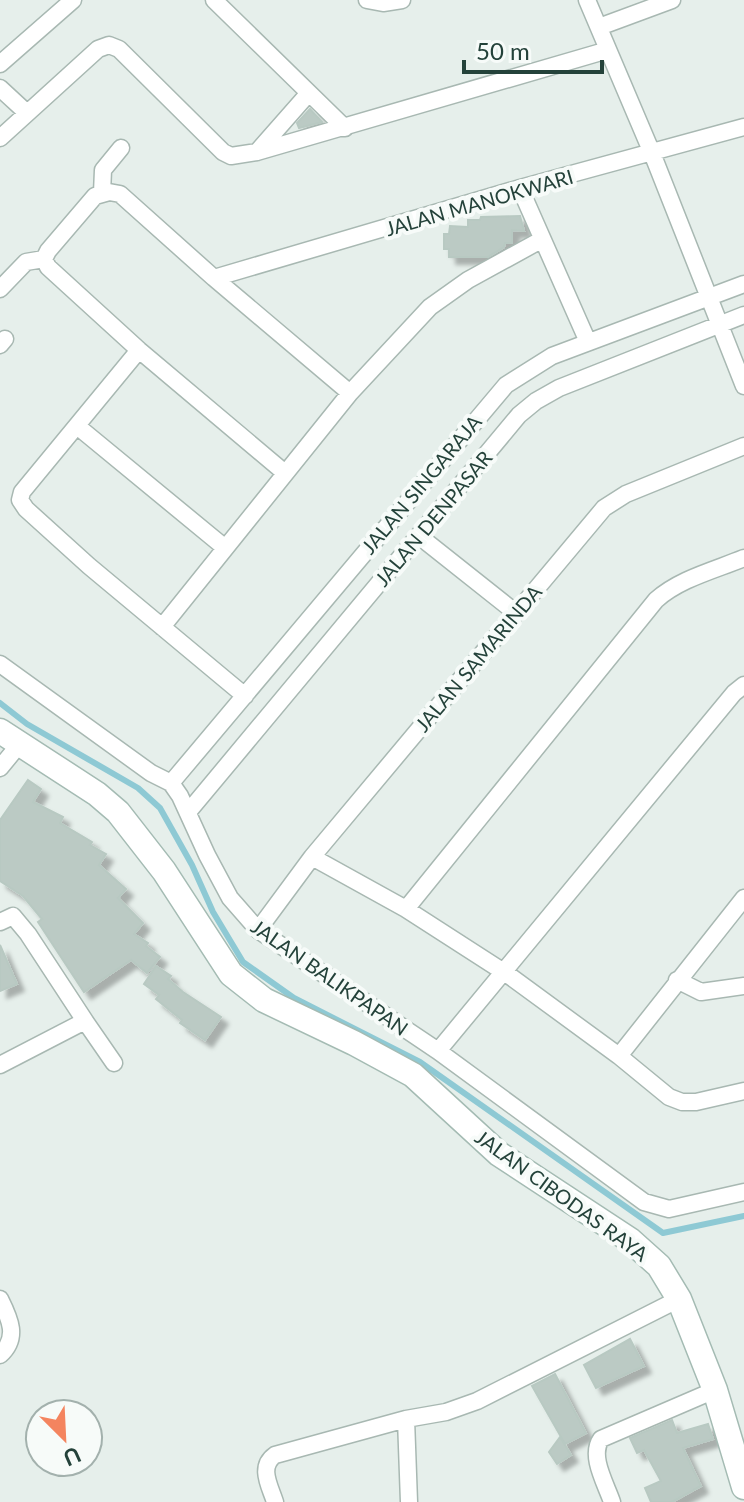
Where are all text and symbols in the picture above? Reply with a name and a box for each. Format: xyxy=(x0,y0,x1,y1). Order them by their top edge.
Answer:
scale bar xyxy=(464,24,602,74)
text: 50 m xyxy=(476,36,530,65)
street label: JALAN MANOKWARI xyxy=(382,164,576,240)
street label: JALAN SINGARAJA xyxy=(356,409,486,558)
street label: JALAN DENPASAR xyxy=(369,445,497,591)
street label: JALAN SAMARINDA xyxy=(410,579,547,736)
street label: JALAN BALIKPAPAN xyxy=(247,914,413,1040)
street label: JALAN CIBODAS RAYA xyxy=(471,1124,653,1266)
north arrow xyxy=(24,1398,104,1478)
text: U xyxy=(59,1441,85,1472)

